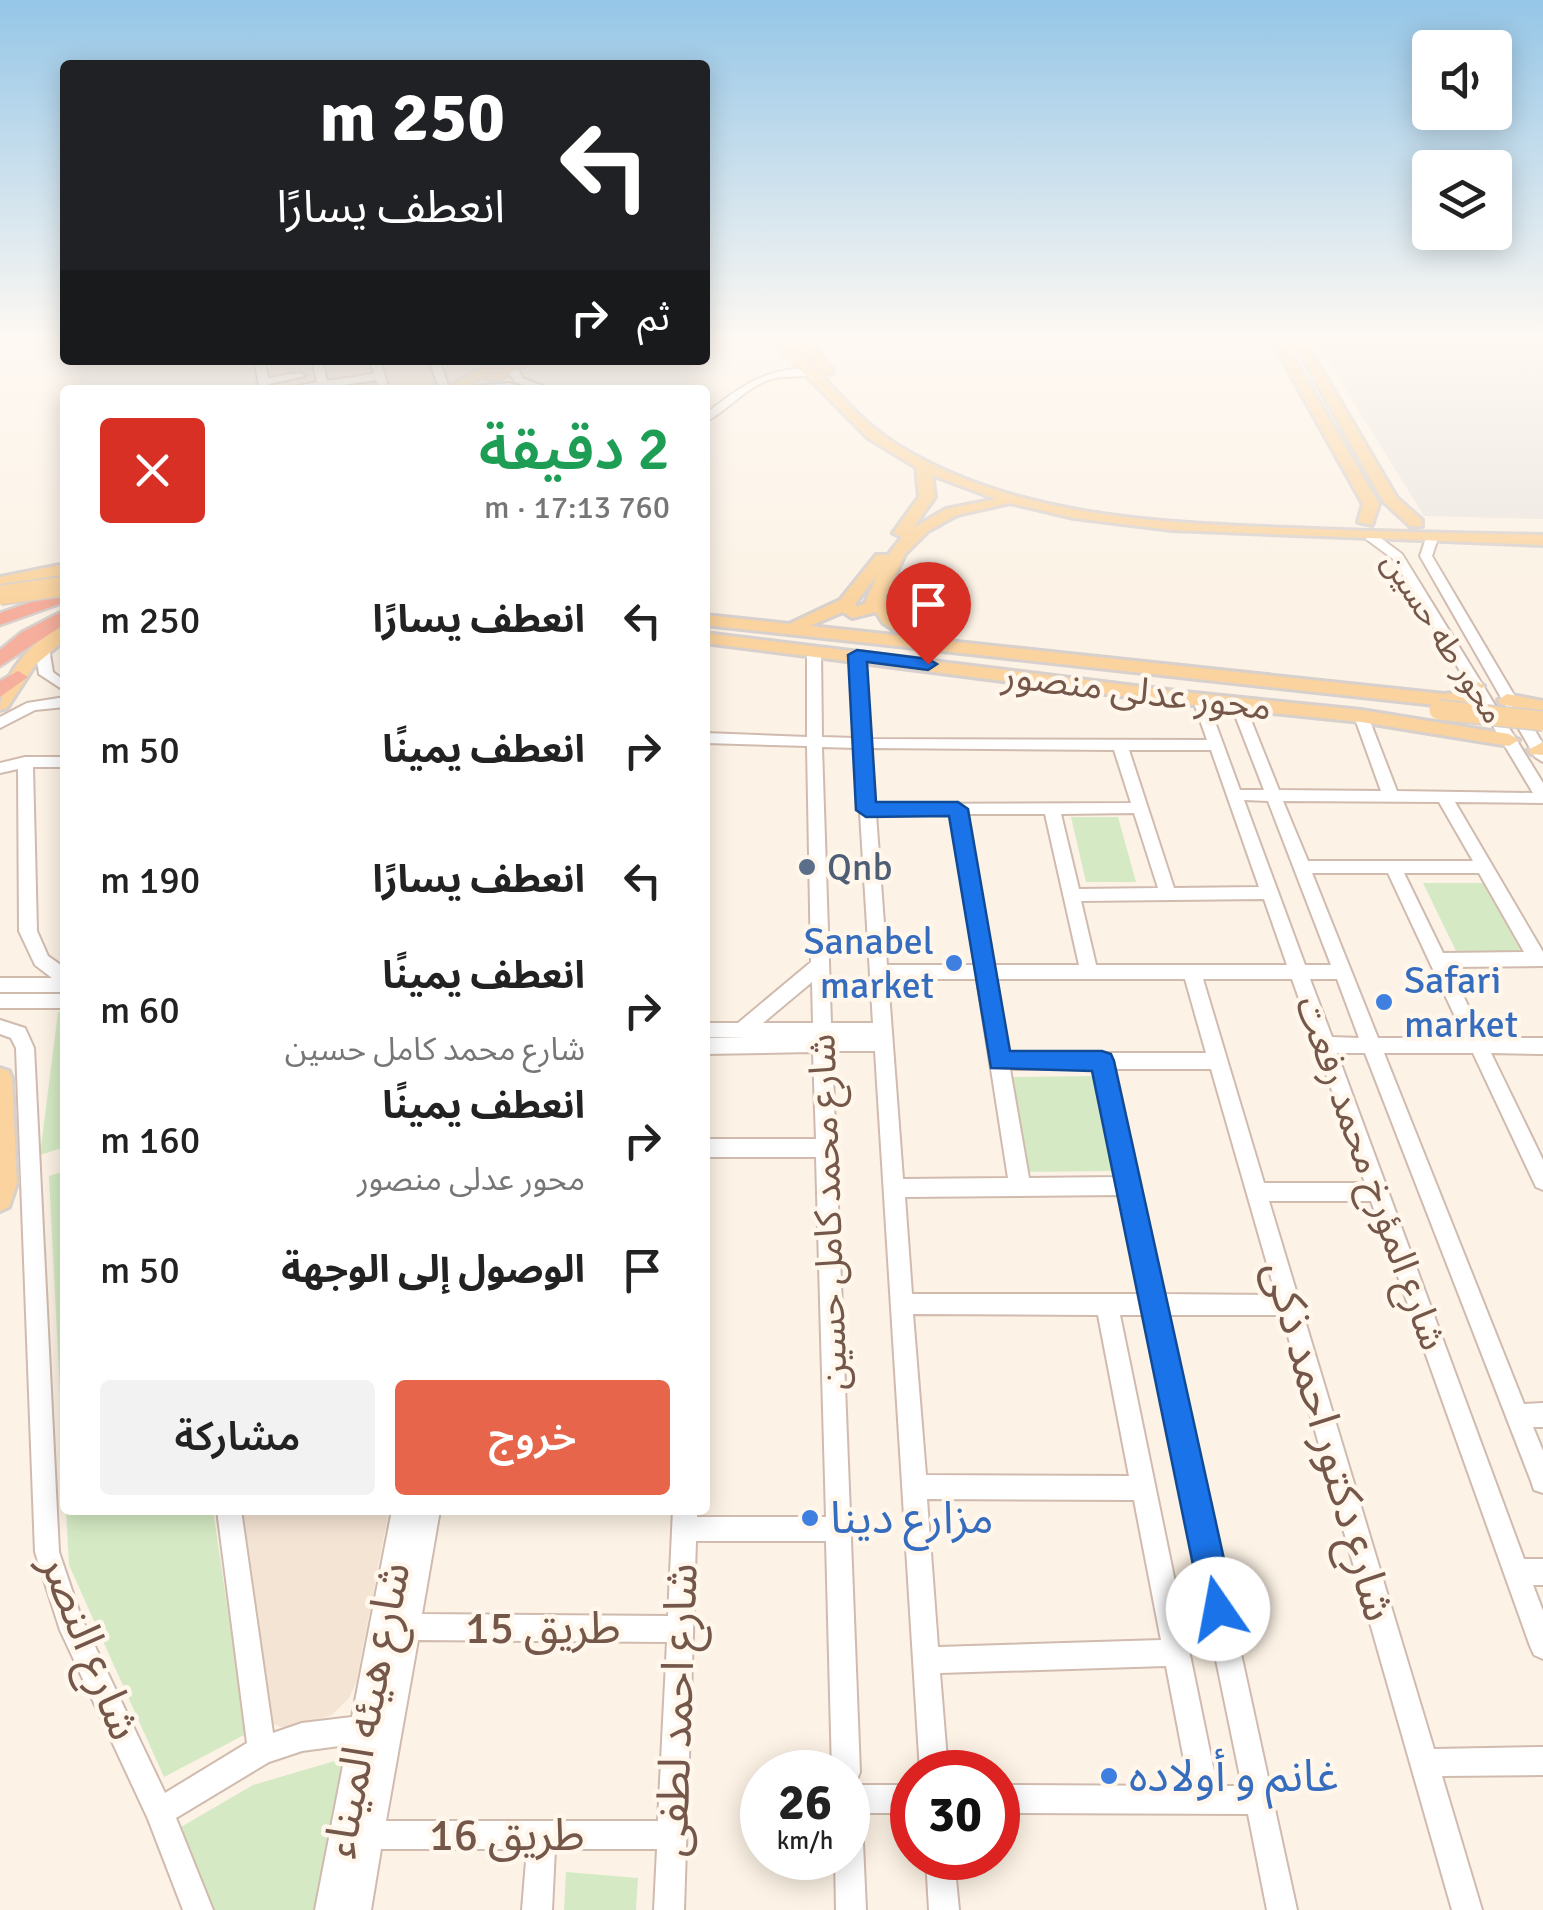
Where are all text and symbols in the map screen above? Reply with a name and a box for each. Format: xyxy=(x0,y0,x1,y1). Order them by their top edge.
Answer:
map controls xyxy=(1412,30,1512,250)
button: sound xyxy=(1412,30,1512,130)
text: 250 m xyxy=(320,74,505,160)
icon: left xyxy=(540,100,670,230)
button: layers xyxy=(1412,150,1512,250)
text: انعطف يسارًا xyxy=(277,180,505,235)
icon: right xyxy=(562,290,617,345)
text: ثم xyxy=(637,294,670,341)
text: 2 دقيقة xyxy=(479,413,670,487)
button: close xyxy=(100,418,205,523)
text: 760 m · 17:13 xyxy=(484,488,670,527)
street label: محور طه حسين xyxy=(1373,545,1513,731)
pin xyxy=(886,562,971,665)
icon: arrive xyxy=(901,577,956,632)
icon: left xyxy=(615,593,670,648)
text: انعطف يسارًا xyxy=(373,596,585,643)
text: 250 m xyxy=(100,597,200,644)
street label: محور عدلى منصور xyxy=(999,651,1274,731)
icon: right xyxy=(615,723,670,778)
text: انعطف يمينًا xyxy=(382,726,585,773)
text: 50 m xyxy=(100,727,180,774)
place label: Qnb xyxy=(827,844,893,891)
icon: left xyxy=(615,853,670,908)
text: انعطف يسارًا xyxy=(373,856,585,903)
marker: Qnb xyxy=(796,856,818,878)
text: 190 m xyxy=(100,857,200,904)
place label: Sanabel market xyxy=(803,918,934,1009)
text: انعطف يمينًا xyxy=(382,952,585,999)
marker: Sanabel market xyxy=(943,952,965,974)
place label: Safari market xyxy=(1404,957,1518,1048)
icon: right xyxy=(615,983,670,1038)
text: 60 m xyxy=(100,987,180,1034)
street label: شارع المؤرخ محمد رفعت xyxy=(1281,989,1457,1358)
marker: Safari market xyxy=(1373,991,1395,1013)
text: شارع محمد كامل حسين xyxy=(285,1030,585,1069)
street label: شارع محمد كامل حسين xyxy=(798,1033,862,1391)
text: انعطف يمينًا xyxy=(382,1082,585,1129)
icon: right xyxy=(615,1113,670,1168)
text: 160 m xyxy=(100,1117,200,1164)
text: محور عدلى منصور xyxy=(357,1160,585,1199)
icon: arrive xyxy=(615,1243,670,1298)
text: الوصول إلى الوجهة xyxy=(281,1246,585,1293)
text: 50 m xyxy=(100,1247,180,1294)
street label: شارع دكتور احمد ذكى xyxy=(1246,1255,1407,1629)
button: مشاركة xyxy=(100,1380,375,1495)
button: خروج xyxy=(395,1380,670,1495)
place label: مزارع دينا xyxy=(830,1491,994,1551)
marker: مزارع دينا xyxy=(799,1507,821,1529)
street label: شارع النصر xyxy=(22,1544,152,1750)
position arrow xyxy=(1166,1557,1270,1661)
street label: شارع هيئه الميناء xyxy=(311,1558,427,1863)
street label: شارع احمد لطفى xyxy=(644,1562,715,1858)
street label: طريق 15 xyxy=(465,1601,621,1656)
place label: غانم و أولاده xyxy=(1129,1748,1339,1809)
speed limit sign: 30 xyxy=(890,1750,1020,1880)
marker: غانم و أولاده xyxy=(1098,1765,1120,1787)
text: 26 xyxy=(778,1772,832,1834)
street label: طريق 16 xyxy=(429,1808,585,1863)
text: km/h xyxy=(777,1825,833,1856)

